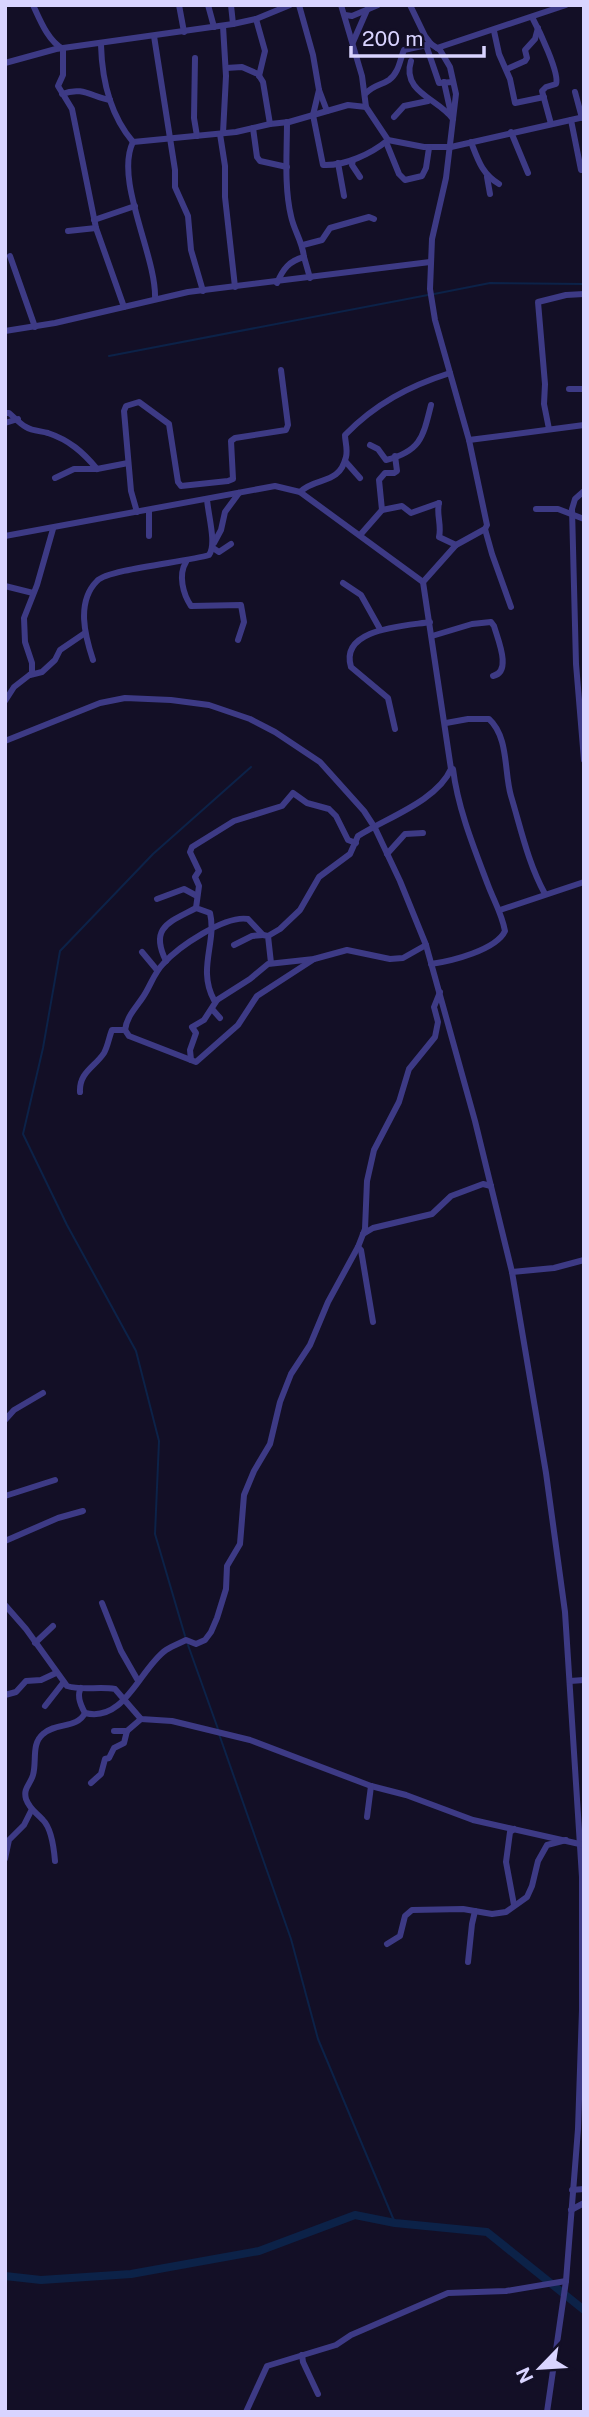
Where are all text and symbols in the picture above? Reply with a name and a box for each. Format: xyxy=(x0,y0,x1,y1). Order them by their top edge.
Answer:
scale bar xyxy=(351,14,484,58)
text: 200 m xyxy=(362,26,423,51)
north arrow xyxy=(505,2333,575,2403)
text: N xyxy=(511,2364,538,2387)

